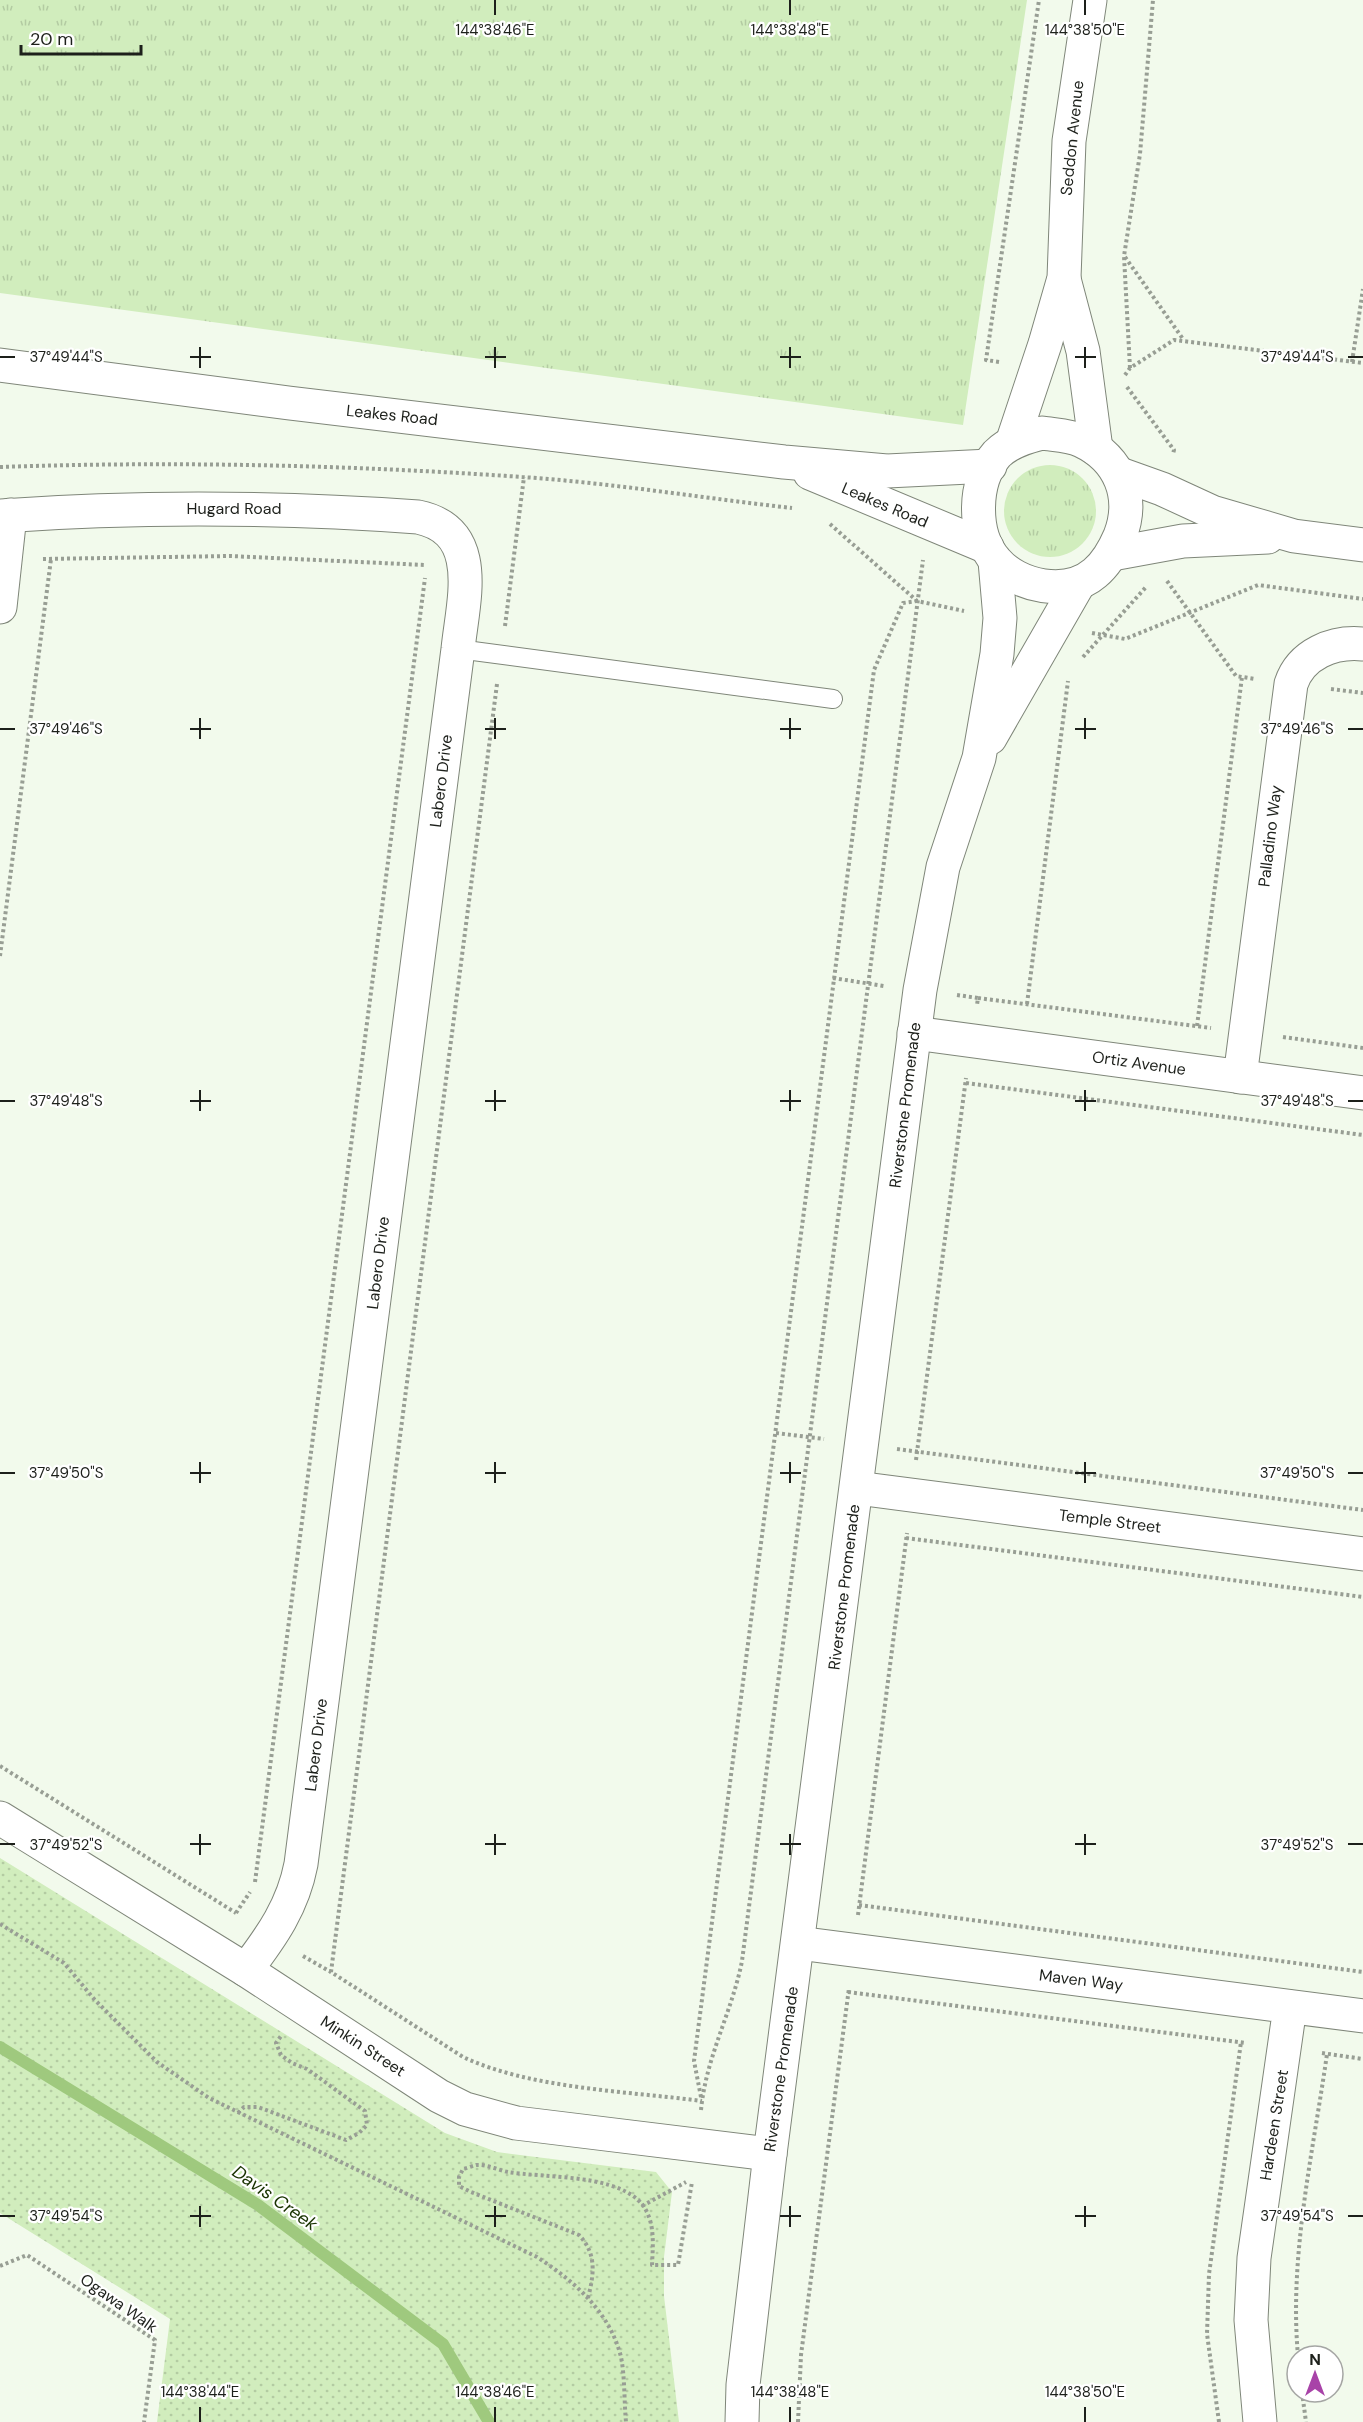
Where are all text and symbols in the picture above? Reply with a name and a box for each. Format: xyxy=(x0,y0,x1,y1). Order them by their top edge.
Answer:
scale bar xyxy=(21,18,141,56)
text: 144°38'46"E xyxy=(456,20,534,40)
text: 144°38'48"E xyxy=(751,20,829,40)
text: 144°38'50"E xyxy=(1045,20,1125,40)
text: 20 m xyxy=(30,27,73,51)
street label: Seddon Avenue xyxy=(1056,79,1088,197)
text: 37°49'44"S xyxy=(29,347,103,367)
text: 37°49'44"S xyxy=(1260,347,1334,367)
street label: Leakes Road xyxy=(345,400,439,430)
street label: Leakes Road xyxy=(839,477,931,533)
street label: Hugard Road xyxy=(187,498,281,519)
text: 37°49'46"S xyxy=(29,719,103,739)
text: 37°49'46"S xyxy=(1260,719,1334,739)
street label: Labero Drive xyxy=(425,733,457,829)
street label: Palladino Way xyxy=(1253,784,1287,888)
street label: Riverstone Promenade xyxy=(884,1021,926,1189)
street label: Ortiz Avenue xyxy=(1091,1046,1187,1080)
text: 37°49'48"S xyxy=(29,1091,103,1111)
text: 37°49'48"S xyxy=(1260,1091,1334,1111)
street label: Labero Drive xyxy=(362,1215,394,1311)
text: 37°49'50"S xyxy=(29,1463,104,1483)
text: 37°49'50"S xyxy=(1260,1463,1335,1483)
street label: Riverstone Promenade xyxy=(823,1503,865,1671)
street label: Temple Street xyxy=(1058,1504,1162,1538)
street label: Labero Drive xyxy=(300,1697,332,1793)
text: 37°49'52"S xyxy=(30,1835,103,1855)
text: 37°49'52"S xyxy=(1261,1835,1334,1855)
street label: Maven Way xyxy=(1038,1964,1124,1996)
street label: Riverstone Promenade xyxy=(759,1985,803,2153)
street label: Minkin Street xyxy=(317,2011,409,2081)
street label: Hardeen Street xyxy=(1255,2068,1293,2182)
water label: Davis Creek xyxy=(227,2160,323,2237)
text: 37°49'54"S xyxy=(29,2206,103,2226)
text: 37°49'54"S xyxy=(1260,2206,1334,2226)
street label: Ogawa Walk xyxy=(76,2269,162,2337)
north arrow xyxy=(1285,2344,1345,2404)
text: N xyxy=(1309,2349,1321,2370)
text: 144°38'44"E xyxy=(161,2382,239,2402)
text: 144°38'46"E xyxy=(456,2382,534,2402)
text: 144°38'48"E xyxy=(751,2382,829,2402)
text: 144°38'50"E xyxy=(1045,2382,1125,2402)

